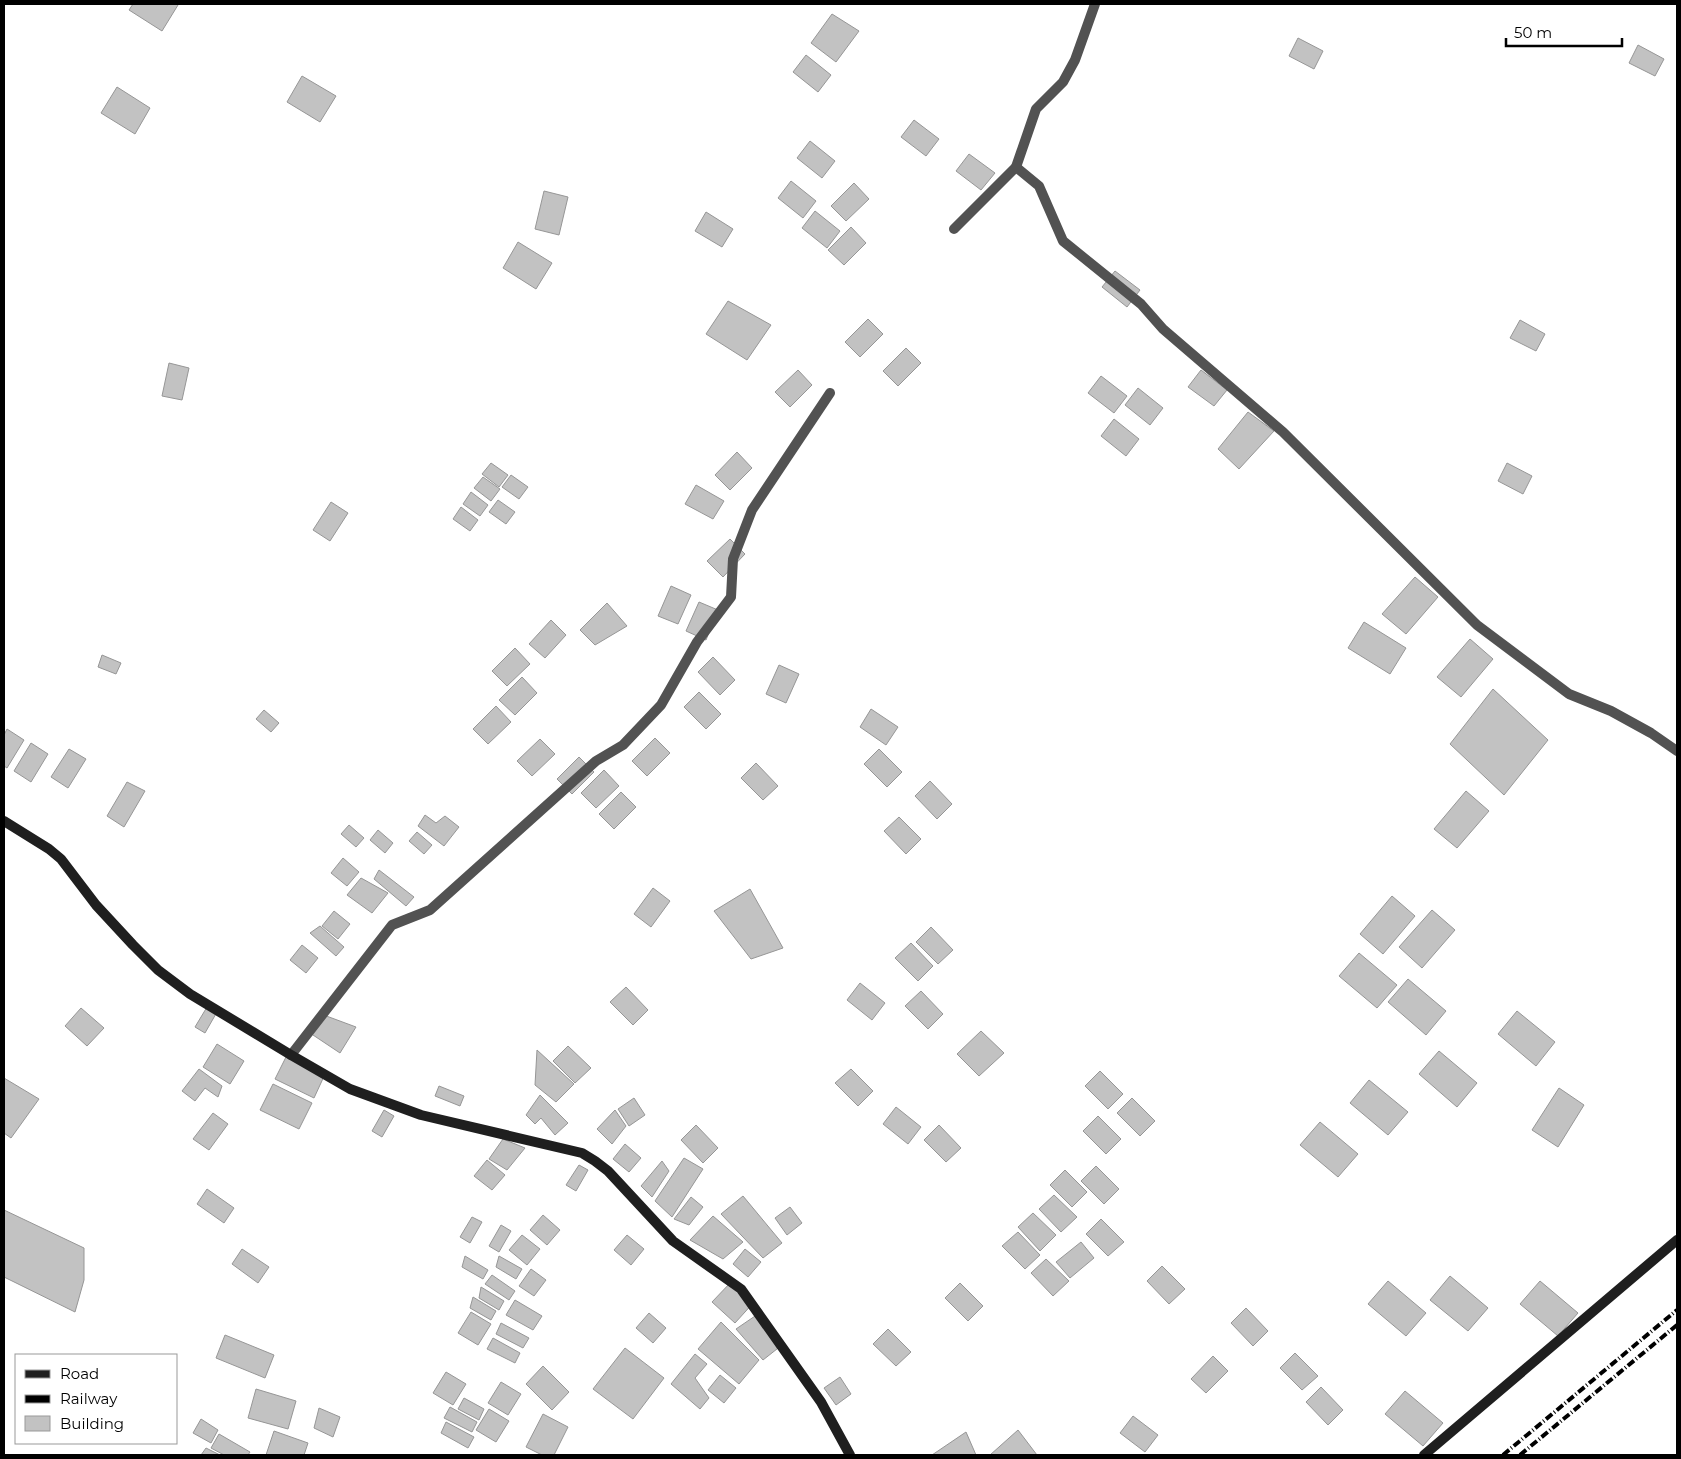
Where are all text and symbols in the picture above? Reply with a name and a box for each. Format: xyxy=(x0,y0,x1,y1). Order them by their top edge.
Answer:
scale bar xyxy=(1506,15,1622,47)
text: 50 m xyxy=(1514,23,1552,42)
legend xyxy=(15,1354,178,1444)
text: Road xyxy=(60,1364,99,1383)
text: Railway xyxy=(60,1389,118,1408)
text: Building xyxy=(60,1414,124,1433)

